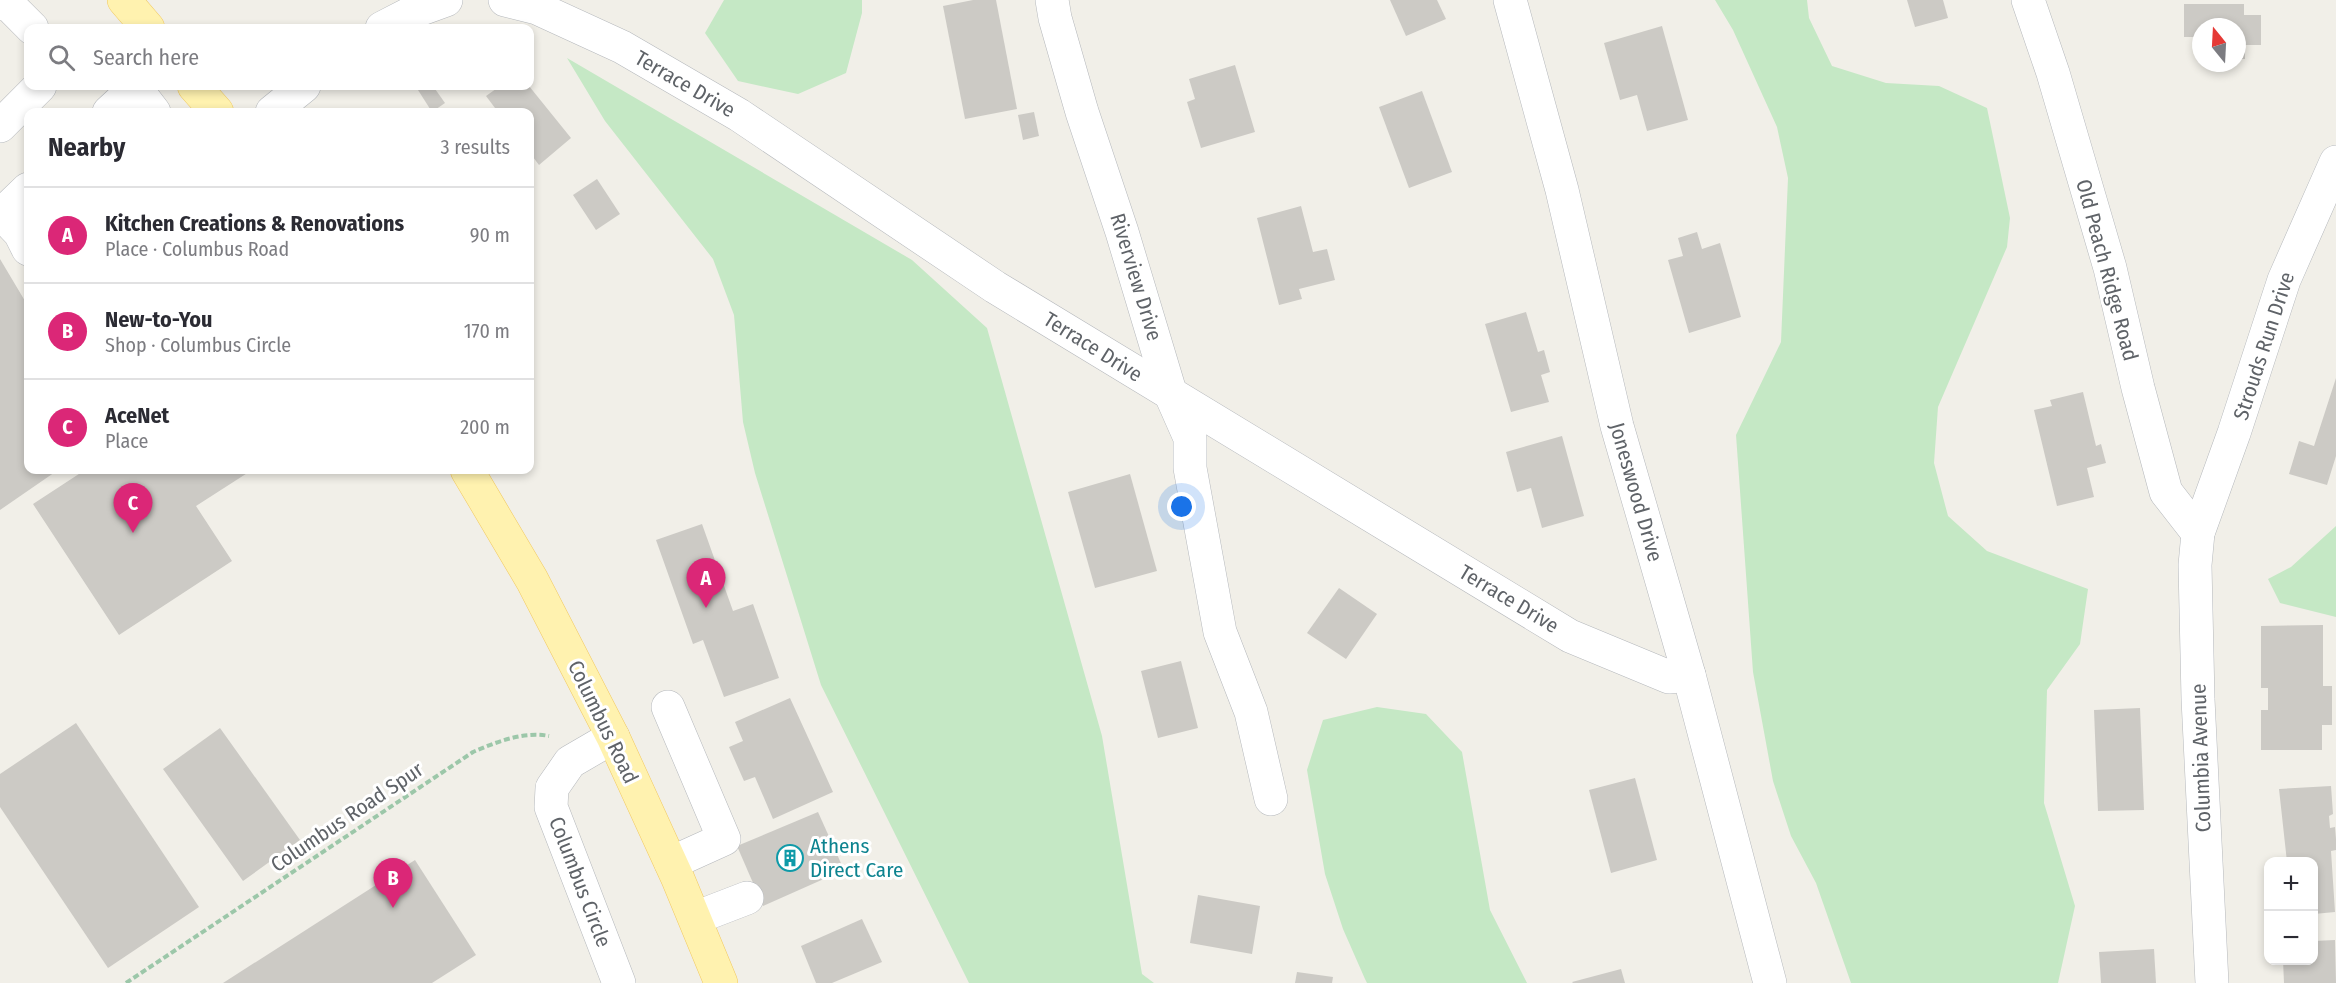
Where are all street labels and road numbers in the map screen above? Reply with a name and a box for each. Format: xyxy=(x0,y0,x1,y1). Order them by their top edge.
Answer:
street label: Terrace Drive xyxy=(630,45,740,123)
street label: Old Peach Ridge Road xyxy=(2070,176,2144,364)
street label: Riverview Drive xyxy=(1104,210,1168,344)
street label: Strouds Run Drive xyxy=(2228,269,2300,423)
street label: Terrace Drive xyxy=(1039,306,1147,388)
street label: Joneswood Drive xyxy=(1604,419,1668,565)
street label: Terrace Drive xyxy=(1454,559,1564,639)
street label: Columbus Road xyxy=(562,656,644,788)
street label: Columbia Avenue xyxy=(2185,683,2217,833)
street label: Columbus Road Spur xyxy=(266,756,429,878)
street label: Columbus Circle xyxy=(543,813,617,951)

